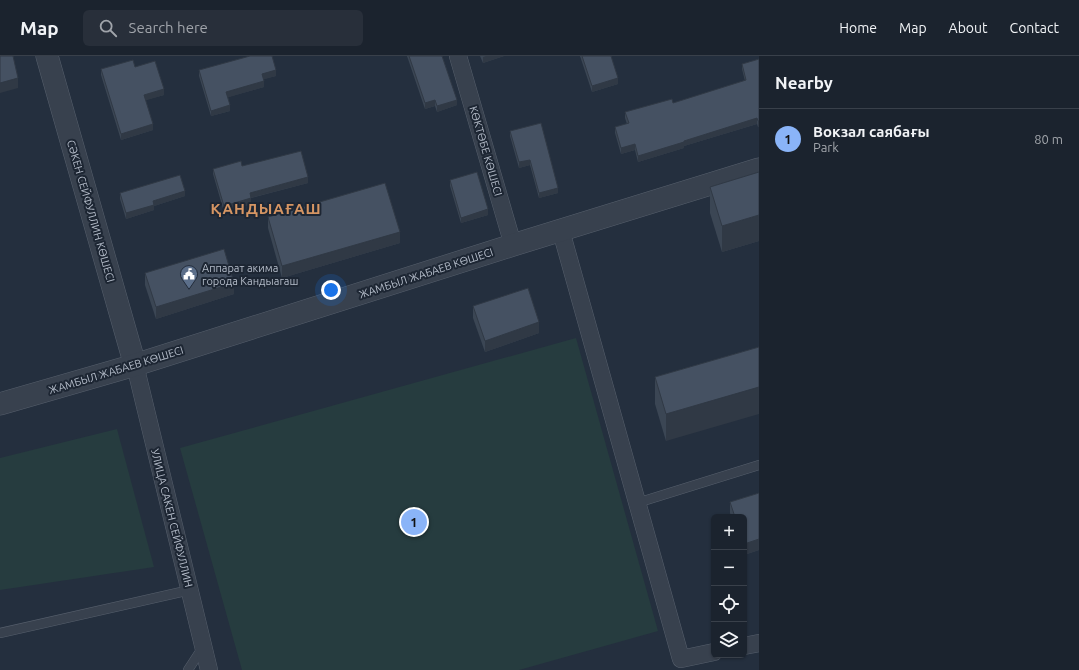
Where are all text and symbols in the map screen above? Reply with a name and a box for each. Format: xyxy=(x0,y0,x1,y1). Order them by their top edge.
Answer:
search box xyxy=(83,10,363,46)
text: Map xyxy=(20,17,59,39)
icon: search xyxy=(97,17,119,39)
text: Search here xyxy=(129,19,208,36)
text: Home xyxy=(839,20,877,36)
text: Map xyxy=(899,20,927,36)
text: About xyxy=(949,20,988,36)
text: Contact xyxy=(1010,20,1059,36)
text: Nearby xyxy=(775,73,833,92)
street label: КӨКТӨБЕ КӨШЕСІ xyxy=(467,105,505,197)
text: Вокзал саябағы xyxy=(813,123,930,140)
text: 1 xyxy=(784,132,792,146)
text: 80 m xyxy=(1034,132,1063,146)
street label: СӘКЕН СЕЙФУЛЛИН КӨШЕСІ xyxy=(65,138,117,284)
text: Park xyxy=(813,140,839,154)
district label: ҚАНДЫАҒАШ xyxy=(210,200,322,217)
street label: ЖАМБЫЛ ЖАБАЕВ КӨШЕСІ xyxy=(357,246,495,300)
place label: Аппарат акима города Кандыагаш xyxy=(202,262,298,287)
public building icon: Аппарат акима города Кандыагаш xyxy=(179,264,199,289)
your location xyxy=(321,280,341,300)
street label: ЖАМБЫЛ ЖАБАЕВ КӨШЕСІ xyxy=(47,344,185,396)
street label: УЛИЦА САКЕН СЕЙФУЛЛИН xyxy=(149,447,195,589)
pin: 1 xyxy=(401,507,427,537)
map controls xyxy=(711,514,747,658)
button: + xyxy=(711,514,747,550)
button: − xyxy=(711,550,747,586)
button: locate xyxy=(711,586,747,622)
button: layers xyxy=(711,622,747,658)

